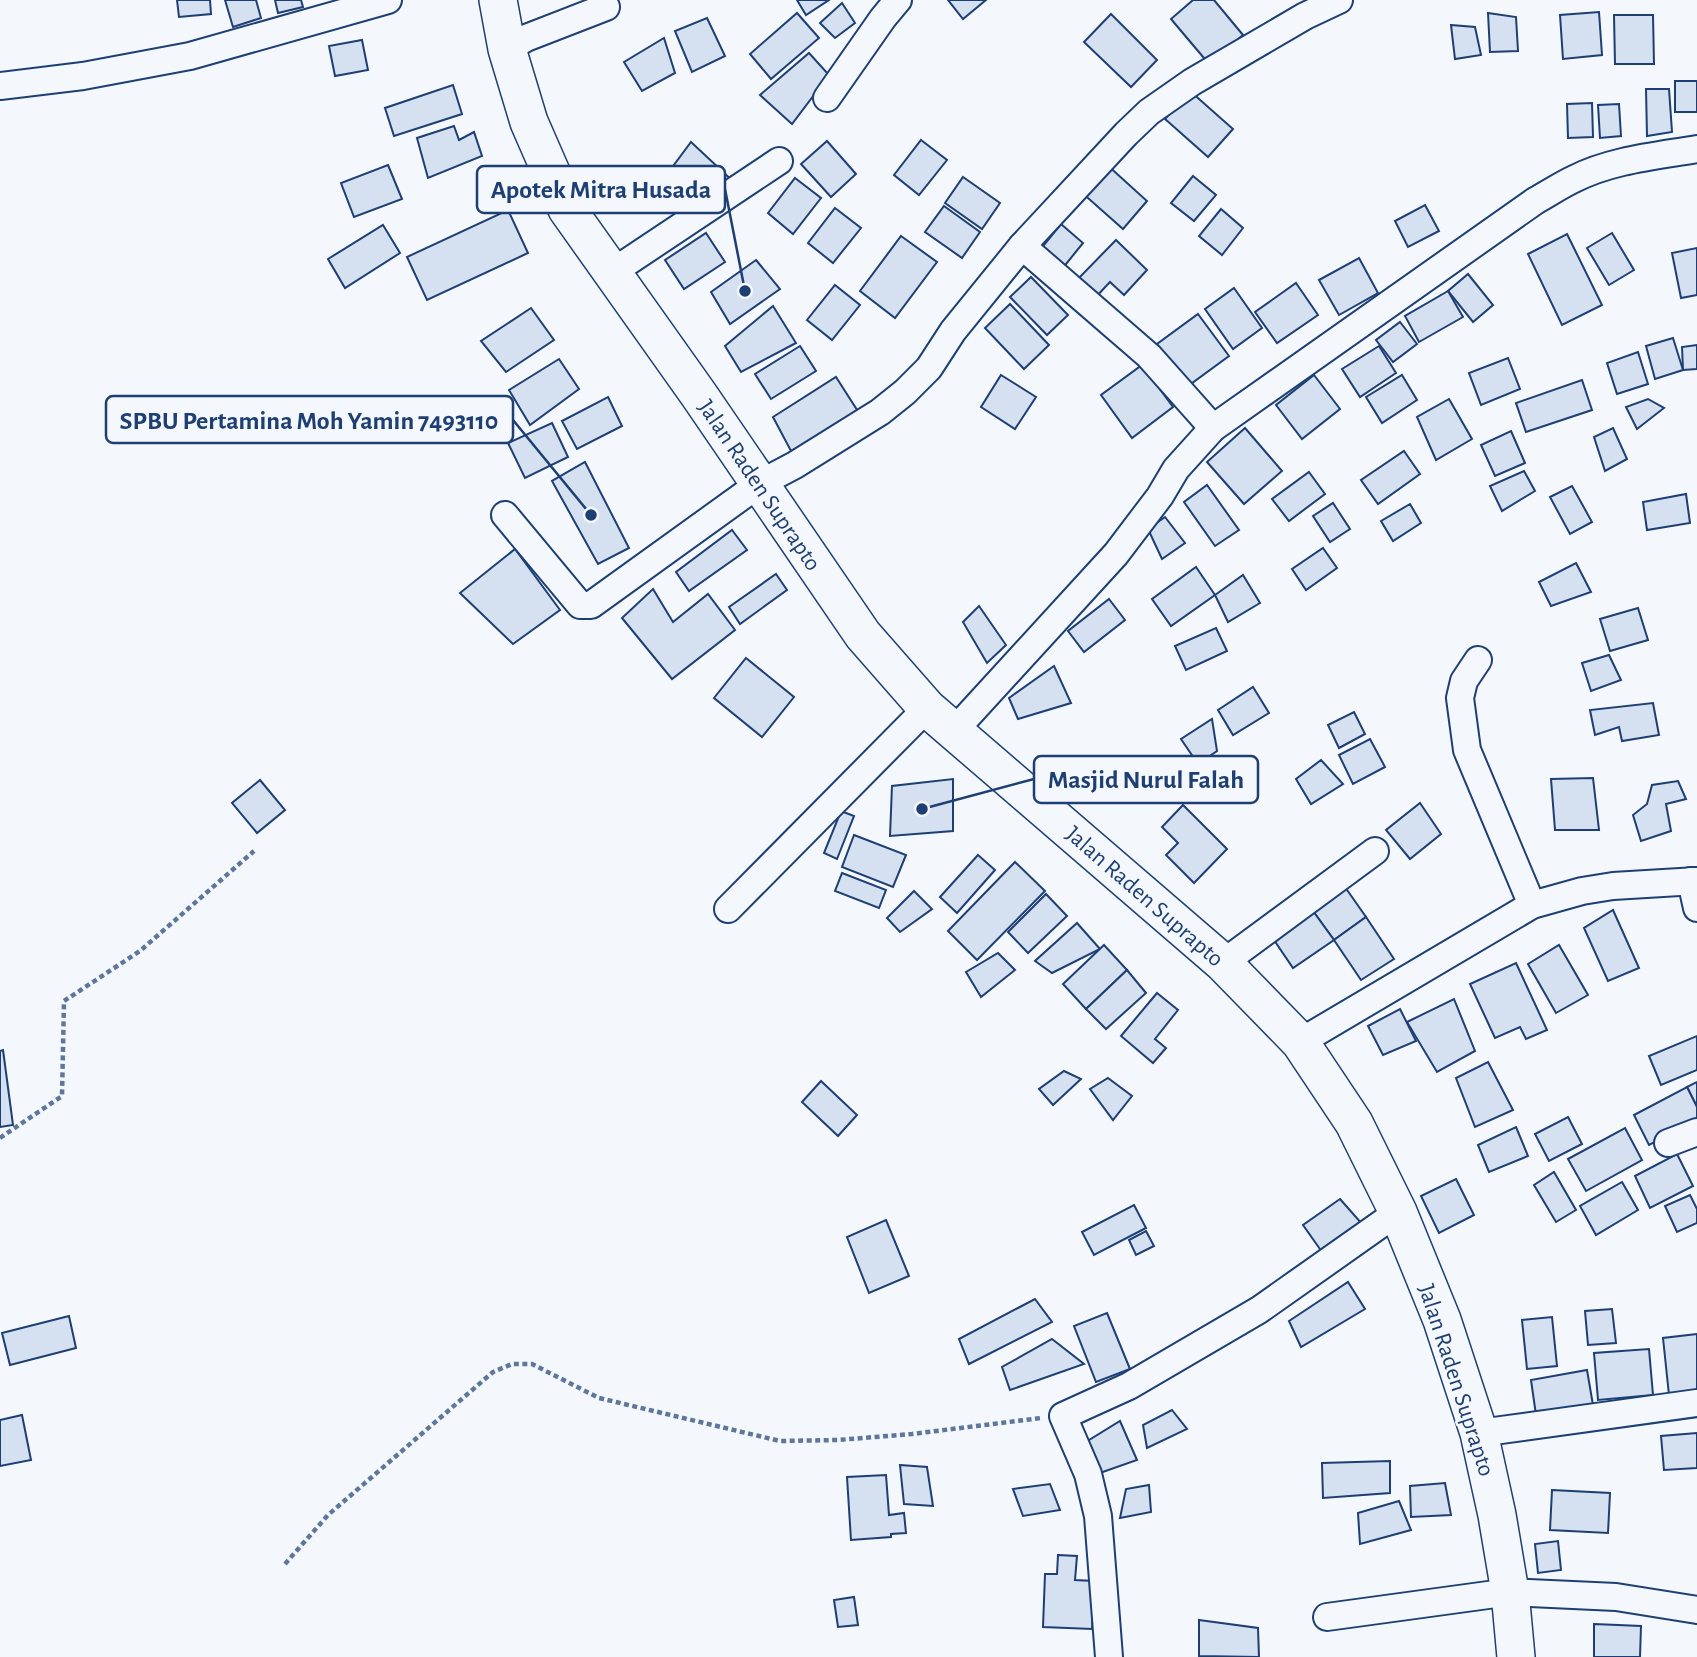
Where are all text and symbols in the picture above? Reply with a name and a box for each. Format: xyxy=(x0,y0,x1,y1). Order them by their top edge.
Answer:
callout: Apotek Mitra Husada xyxy=(477,166,725,213)
text: Apotek Mitra Husada xyxy=(491,177,711,203)
callout: SPBU Pertamina Moh Yamin 7493110 xyxy=(106,396,513,443)
street label: Jalan Raden Suprapto xyxy=(693,396,825,575)
text: SPBU Pertamina Moh Yamin 7493110 xyxy=(120,408,498,434)
callout: Masjid Nurul Falah xyxy=(1034,756,1258,803)
text: Masjid Nurul Falah xyxy=(1048,767,1244,793)
street label: Jalan Raden Suprapto xyxy=(1061,822,1228,972)
street label: Jalan Raden Suprapto xyxy=(1414,1281,1498,1479)

